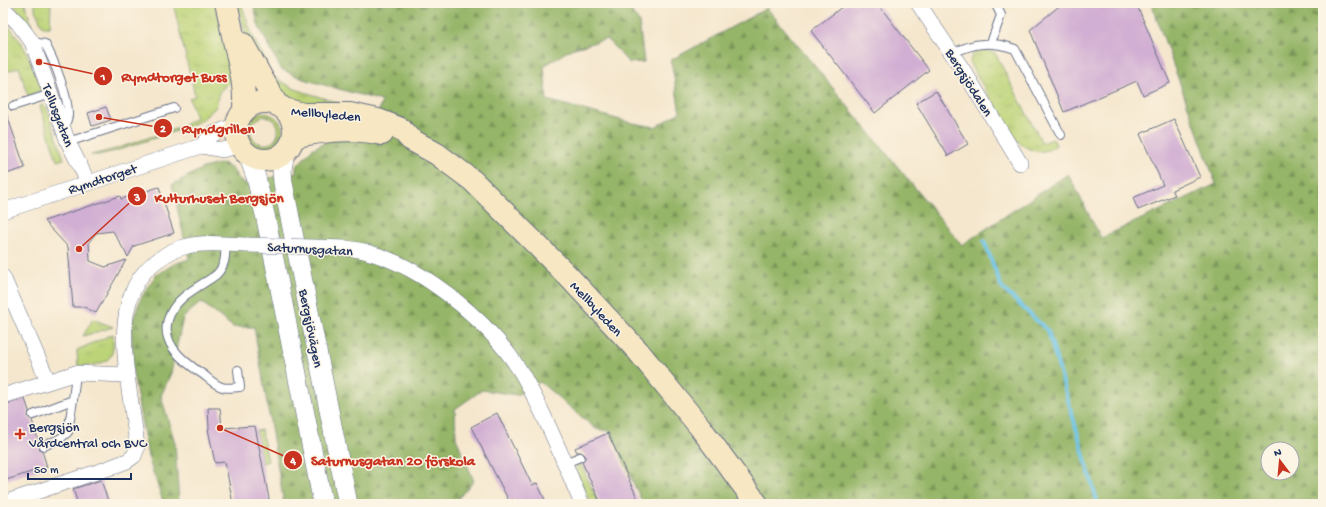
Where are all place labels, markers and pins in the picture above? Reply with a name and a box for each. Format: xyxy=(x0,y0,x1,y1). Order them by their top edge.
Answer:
callout: Rymdtorget Buss xyxy=(93,63,234,90)
callout: Rymdgrillen xyxy=(153,114,263,141)
callout: Kulturhuset Bergsjön xyxy=(127,183,292,210)
place label: Bergsjön Vårdcentral och BVC xyxy=(28,420,148,453)
marker: Bergsjön Vårdcentral och BVC xyxy=(14,428,26,440)
callout: Saturnusgatan 20 förskola xyxy=(283,446,483,473)

